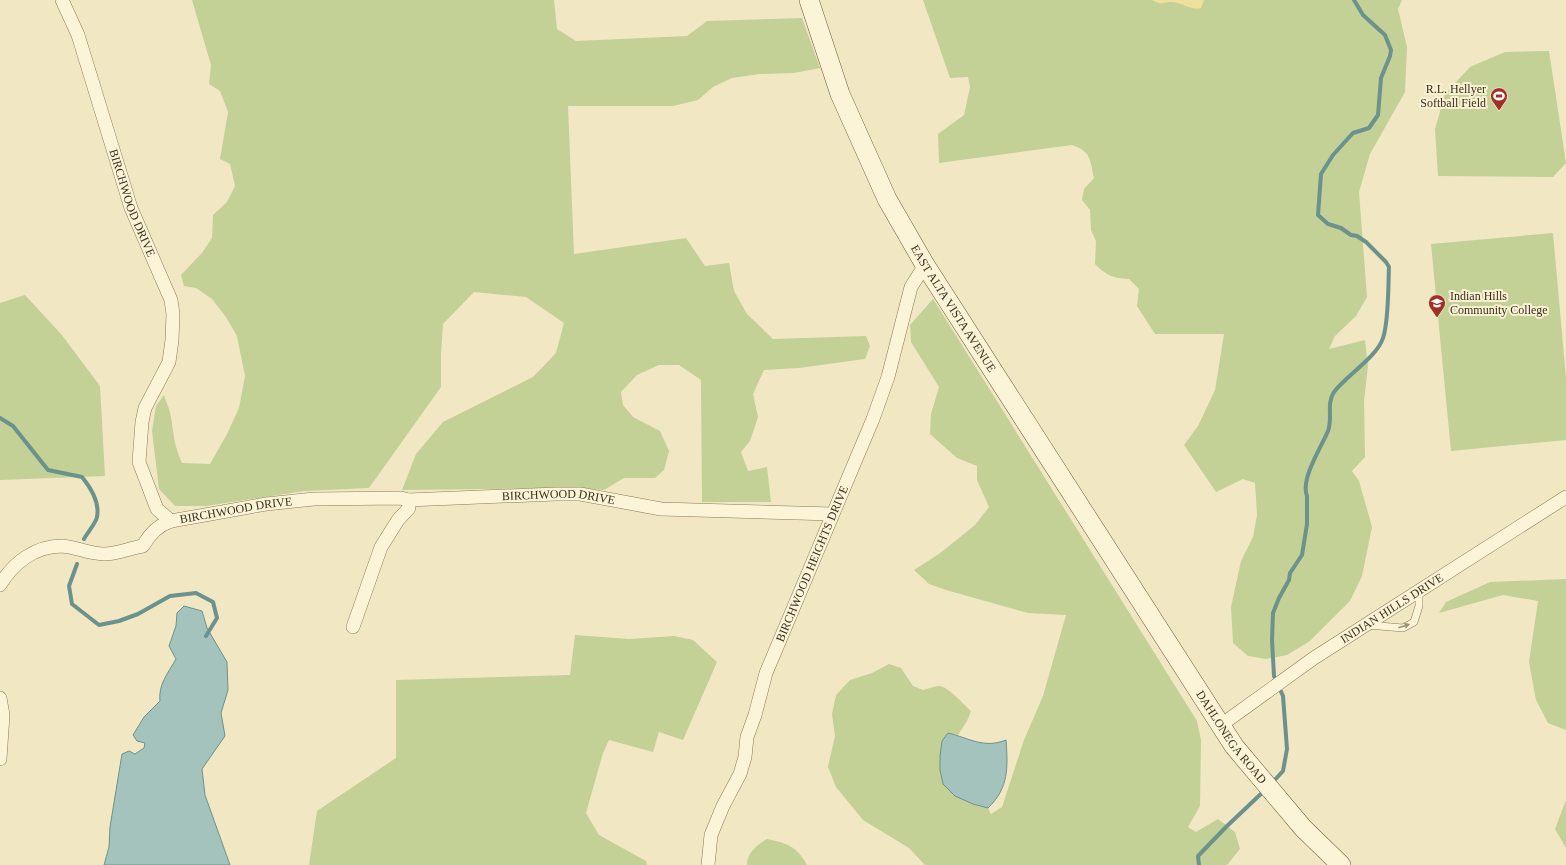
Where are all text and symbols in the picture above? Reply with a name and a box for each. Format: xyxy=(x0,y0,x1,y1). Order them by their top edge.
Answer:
place label: R.L. Hellyer Softball Field xyxy=(1420,82,1486,110)
sports icon: R.L. Hellyer Softball Field xyxy=(1489,86,1509,111)
street label: BIRCHWOOD DRIVE xyxy=(106,147,158,259)
street label: EAST ALTA VISTA AVENUE xyxy=(908,242,999,375)
place label: Indian Hills Community College xyxy=(1450,289,1548,317)
school or university icon: Indian Hills Community College xyxy=(1427,293,1447,318)
street label: BIRCHWOOD HEIGHTS DRIVE xyxy=(773,484,851,644)
street label: BIRCHWOOD DRIVE xyxy=(502,487,616,507)
street label: BIRCHWOOD DRIVE xyxy=(179,494,293,526)
street label: INDIAN HILLS DRIVE xyxy=(1338,570,1446,646)
one-way arrow xyxy=(1398,623,1410,629)
street label: DAHLONEGA ROAD xyxy=(1193,688,1270,787)

